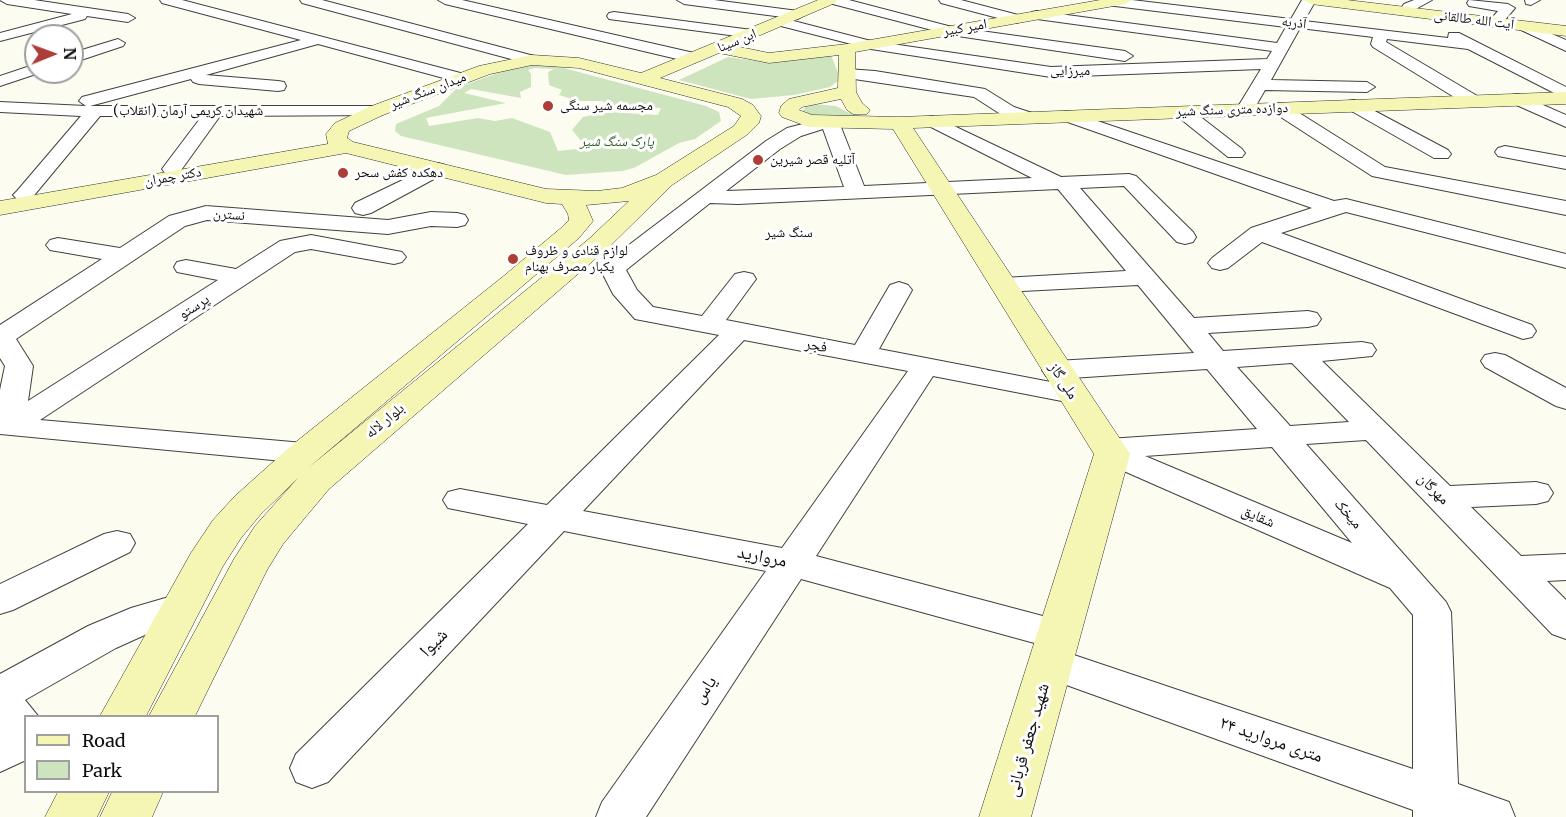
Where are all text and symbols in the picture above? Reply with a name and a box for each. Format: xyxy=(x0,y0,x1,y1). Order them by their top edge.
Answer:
street label: آیت الله طالقانی xyxy=(1433,7,1515,33)
street label: آذربه xyxy=(1281,13,1307,33)
street label: امیر کبیر xyxy=(942,16,988,40)
north arrow xyxy=(24,24,84,84)
street label: ابن سینا xyxy=(715,26,759,56)
text: N xyxy=(60,47,80,60)
street label: میرزایی xyxy=(1050,63,1090,79)
street label: میدان سنگ شیر xyxy=(388,69,468,113)
place label: مجسمه شیر سنگی xyxy=(560,98,653,114)
marker: مجسمه شیر سنگی xyxy=(541,99,555,113)
street label: دوازده متری سنگ شیر xyxy=(1176,100,1288,120)
street label: شهیدان کریمی آرمان (انقلاب) xyxy=(113,103,263,119)
park label: پارک سنگ شیر xyxy=(580,134,654,150)
place label: آتلیه قصر شیرین xyxy=(770,152,855,168)
marker: آتلیه قصر شیرین xyxy=(751,153,765,167)
street label: دکتر چمران xyxy=(143,164,203,190)
place label: دهکده کفش سحر xyxy=(355,165,443,181)
marker: دهکده کفش سحر xyxy=(336,166,350,180)
street label: نسترن xyxy=(212,206,246,224)
district label: سنگ شیر xyxy=(765,225,813,241)
place label: لوازم قنادی و ظروف یکبار مصرف بهنام xyxy=(525,243,628,276)
marker: لوازم قنادی و ظروف یکبار مصرف بهنام xyxy=(506,252,520,266)
street label: پرستو xyxy=(175,290,213,324)
street label: فجر xyxy=(803,335,829,357)
street label: ملی گاز xyxy=(1045,359,1081,403)
street label: بلوار لاله xyxy=(362,399,408,443)
street label: مهرگان xyxy=(1413,469,1453,509)
street label: میخک xyxy=(1330,495,1366,533)
street label: شقایق xyxy=(1239,502,1277,532)
street label: مروارید xyxy=(735,542,789,572)
street label: شیوا xyxy=(415,624,453,662)
street label: یاس xyxy=(688,672,722,708)
street label: شهید جعفر قربانی xyxy=(1001,681,1055,799)
street label: ۲۴ متری مروارید xyxy=(1217,712,1325,768)
legend xyxy=(24,715,219,793)
text: Road xyxy=(82,729,126,752)
text: Park xyxy=(82,759,122,782)

